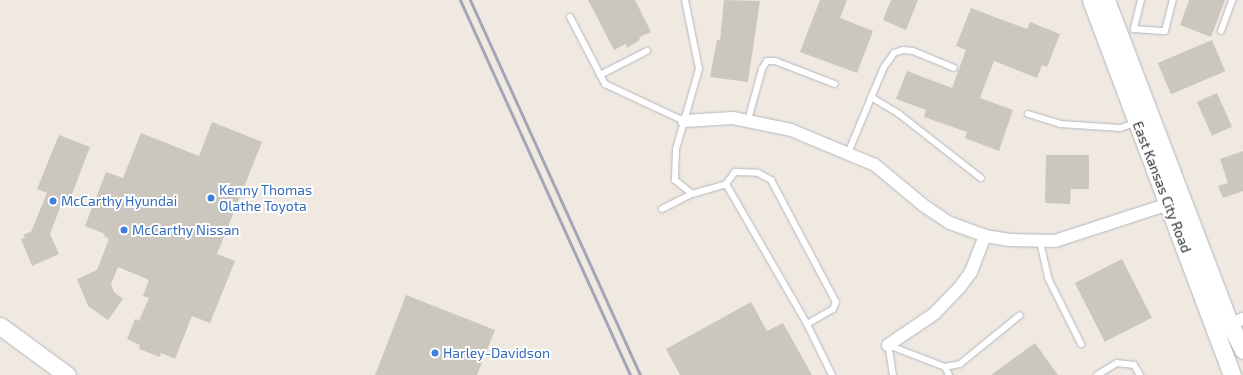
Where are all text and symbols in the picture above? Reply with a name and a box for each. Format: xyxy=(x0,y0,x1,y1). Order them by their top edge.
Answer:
street label: East Kansas City Road xyxy=(1129,119,1195,255)
place label: Kenny Thomas Olathe Toyota xyxy=(219,182,313,214)
place label: McCarthy Hyundai xyxy=(61,193,177,209)
marker: Kenny Thomas Olathe Toyota xyxy=(206,193,216,203)
marker: McCarthy Hyundai xyxy=(48,196,58,206)
place label: McCarthy Nissan xyxy=(132,222,240,238)
marker: McCarthy Nissan xyxy=(119,225,129,235)
place label: Harley-Davidson xyxy=(443,345,550,361)
marker: Harley-Davidson xyxy=(430,348,440,358)

